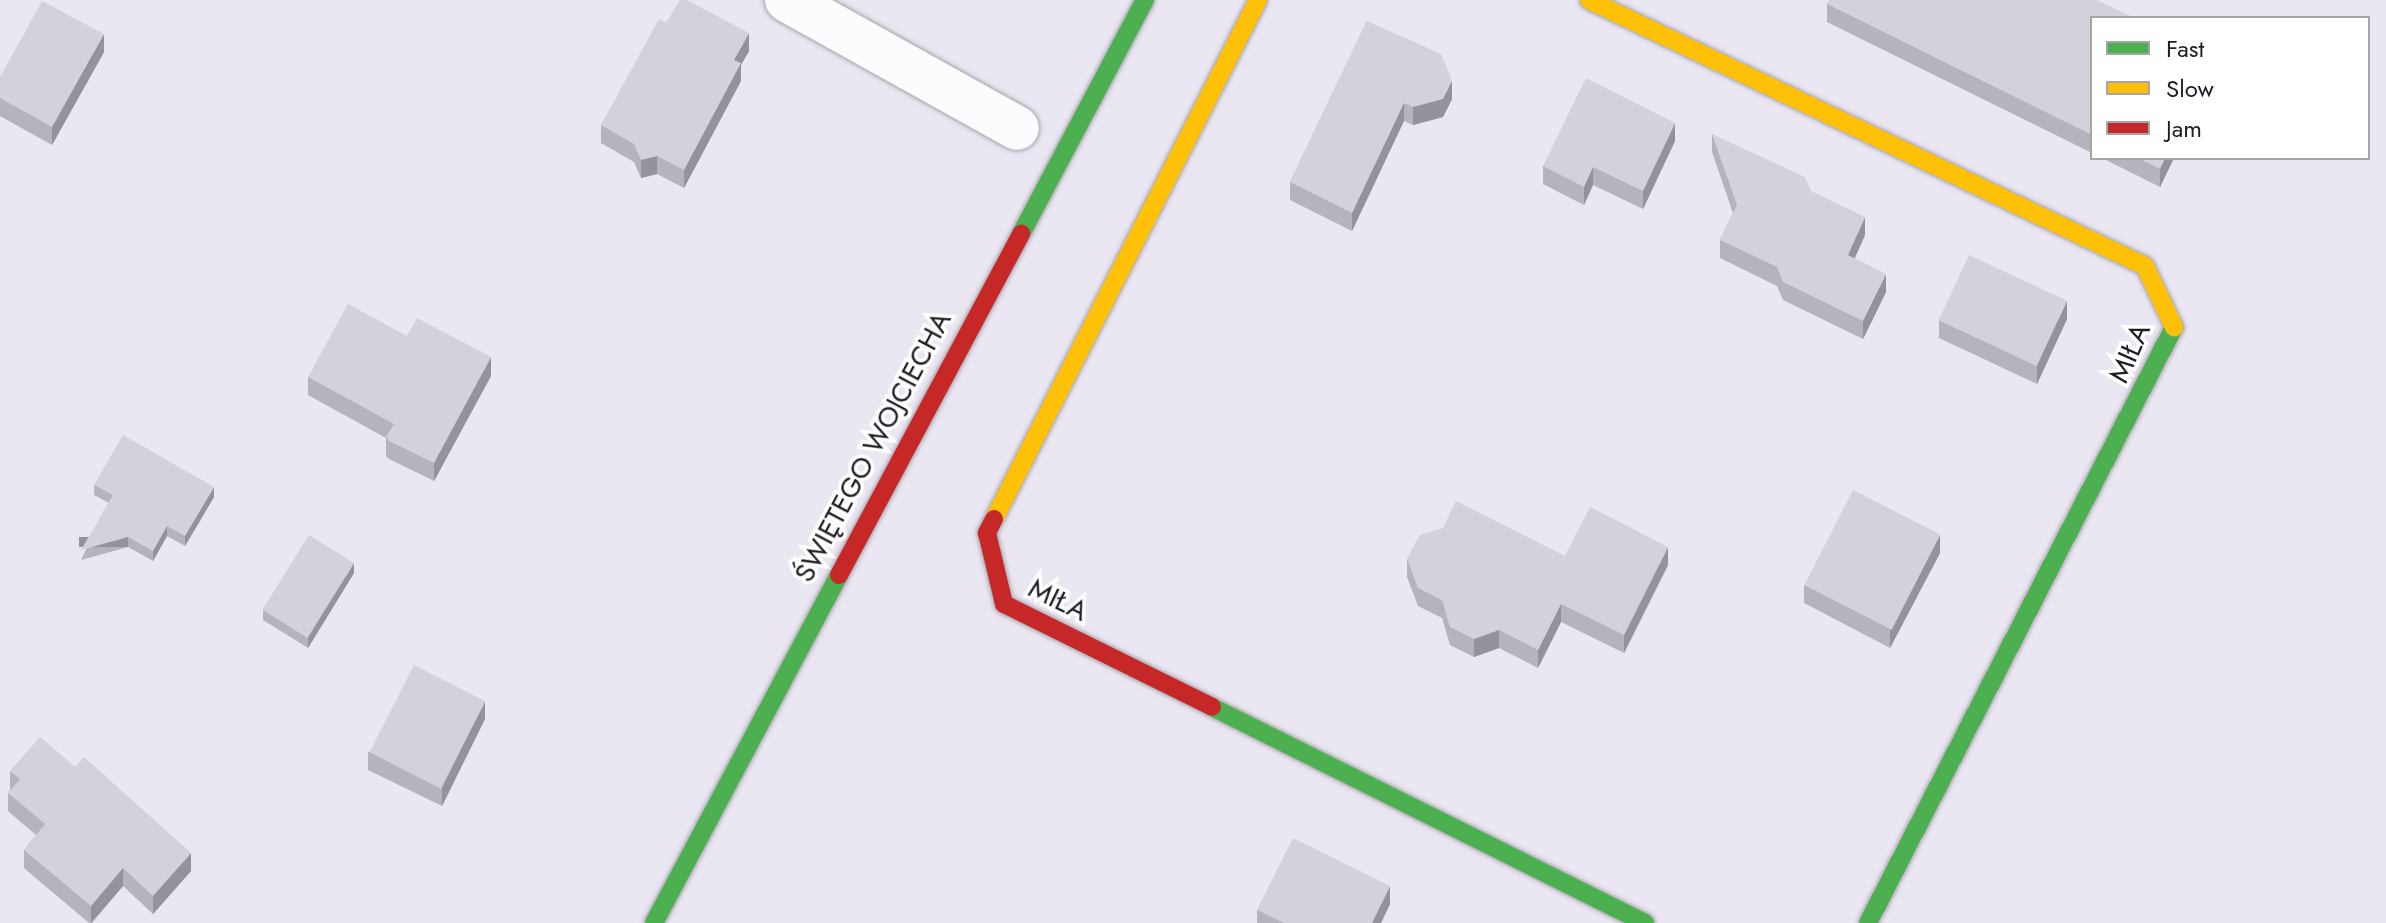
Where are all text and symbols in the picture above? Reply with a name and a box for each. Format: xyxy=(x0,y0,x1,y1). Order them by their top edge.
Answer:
legend xyxy=(2090,16,2370,160)
text: Fast xyxy=(2166,31,2204,66)
text: Slow xyxy=(2166,71,2214,106)
text: Jam xyxy=(2166,111,2202,146)
street label: ŚWIĘTEGO WOJCIECHA xyxy=(787,306,959,588)
street label: MIŁA xyxy=(2102,318,2158,388)
street label: MIŁA xyxy=(1023,571,1093,629)

